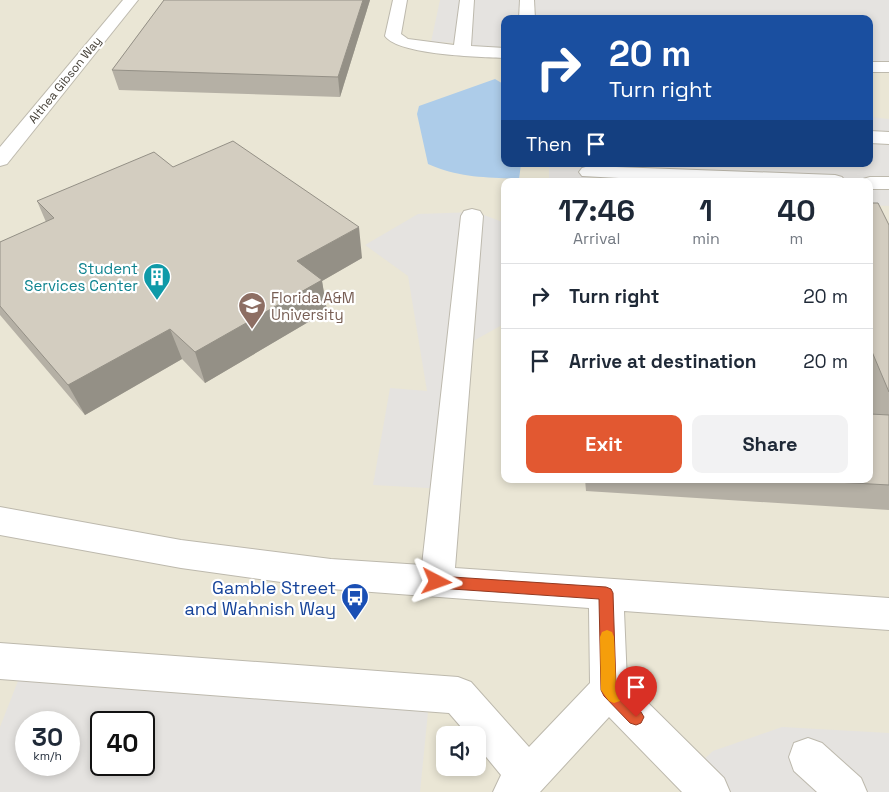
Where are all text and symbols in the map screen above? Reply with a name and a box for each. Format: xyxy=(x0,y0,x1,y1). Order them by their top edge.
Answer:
text: 20 m xyxy=(609,32,691,76)
street label: Althea Gibson Way xyxy=(25,33,105,127)
icon: right xyxy=(526,35,591,100)
text: Turn right xyxy=(609,75,712,103)
icon: arrive xyxy=(582,130,610,158)
text: Then xyxy=(526,132,572,157)
text: 17:46 xyxy=(558,191,635,230)
text: 1 xyxy=(699,191,713,230)
text: 40 xyxy=(777,191,816,230)
text: Arrival xyxy=(573,228,620,249)
text: min xyxy=(692,228,720,249)
text: m xyxy=(790,228,803,249)
place label: Student Services Center xyxy=(24,259,138,295)
building icon: Student Services Center xyxy=(142,262,172,301)
icon: right xyxy=(526,282,554,310)
text: Turn right xyxy=(569,284,659,309)
text: 20 m xyxy=(803,284,848,309)
place label: Florida A&M University xyxy=(271,288,355,324)
school or university icon: Florida A&M University xyxy=(237,291,267,330)
icon: arrive xyxy=(526,347,554,375)
text: Arrive at destination xyxy=(569,349,757,374)
text: 20 m xyxy=(803,349,848,374)
button: Exit xyxy=(526,415,682,473)
button: Share xyxy=(692,415,848,473)
position arrow xyxy=(410,555,462,607)
place label: Gamble Street and Wahnish Way xyxy=(184,576,336,620)
bus stop icon: Gamble Street and Wahnish Way xyxy=(340,582,370,621)
pin xyxy=(615,666,657,717)
icon: arrive xyxy=(622,673,650,701)
speed limit sign: 40 xyxy=(90,711,155,776)
text: 30 xyxy=(32,721,63,753)
map controls xyxy=(436,726,486,776)
button: sound xyxy=(436,726,486,776)
text: km/h xyxy=(33,748,62,764)

